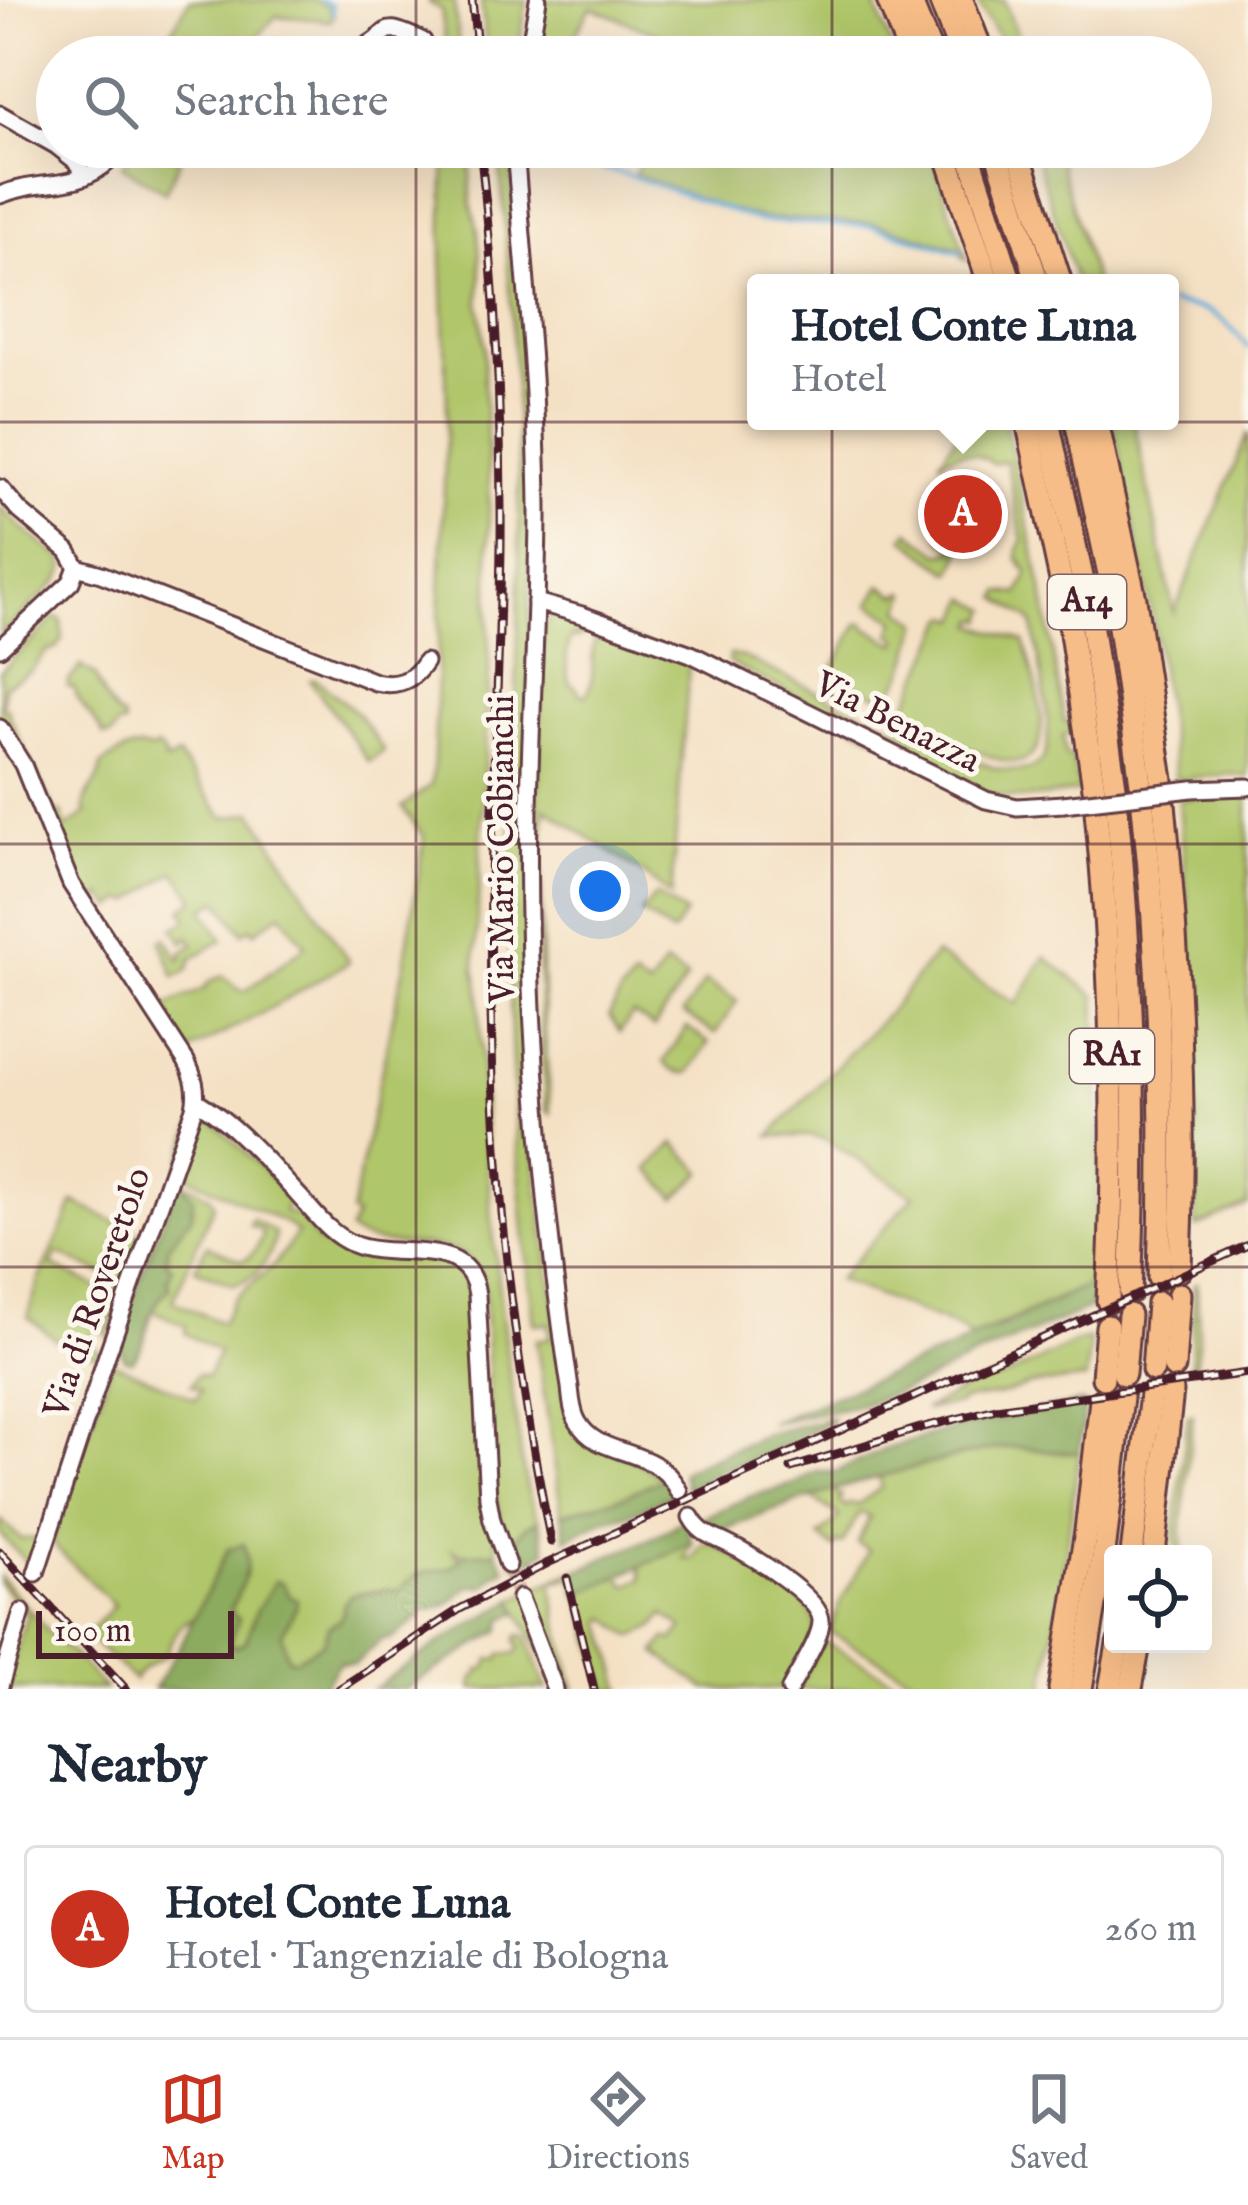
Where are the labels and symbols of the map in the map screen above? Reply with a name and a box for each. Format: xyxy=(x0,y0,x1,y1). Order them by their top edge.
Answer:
pin: A xyxy=(924,469,1002,559)
road number: A14 xyxy=(1048,575,1126,629)
street label: Via Benazza xyxy=(805,661,988,785)
street label: Via Mario Cobianchi xyxy=(480,695,526,1004)
your location xyxy=(570,861,630,921)
road number: RA1 xyxy=(1070,1029,1154,1083)
street label: Via di Roveretolo xyxy=(33,1162,162,1425)
scale bar xyxy=(36,1605,234,1658)

